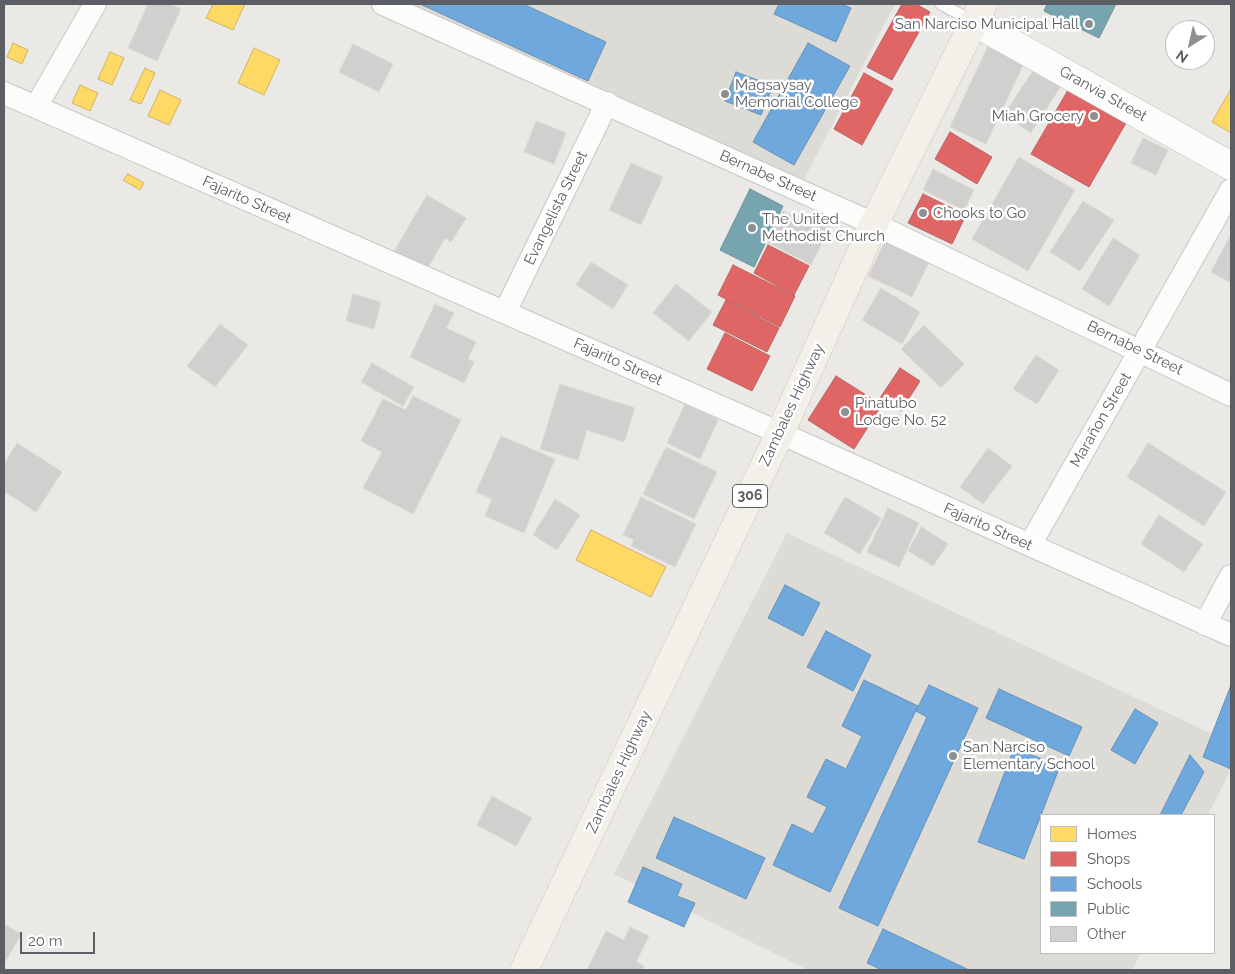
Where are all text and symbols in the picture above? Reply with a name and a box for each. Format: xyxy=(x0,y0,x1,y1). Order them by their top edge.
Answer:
place label: San Narciso Municipal Hall xyxy=(895,15,1079,33)
marker: San Narciso Municipal Hall xyxy=(1083,18,1095,30)
north arrow xyxy=(1165,20,1215,70)
text: N xyxy=(1173,47,1191,66)
street label: Granvia Street xyxy=(1056,62,1150,126)
place label: Magsaysay Memorial College xyxy=(735,76,858,111)
marker: Magsaysay Memorial College xyxy=(719,88,731,100)
place label: Miah Grocery xyxy=(992,107,1084,125)
marker: Miah Grocery xyxy=(1088,110,1100,122)
street label: Bernabe Street xyxy=(717,147,819,205)
street label: Evangelista Street xyxy=(521,148,591,268)
street label: Fajarito Street xyxy=(200,172,294,228)
place label: Chooks to Go xyxy=(933,204,1026,222)
marker: Chooks to Go xyxy=(917,207,929,219)
place label: The United Methodist Church xyxy=(762,210,885,245)
marker: The United Methodist Church xyxy=(746,222,758,234)
street label: Bernabe Street xyxy=(1084,317,1186,379)
street label: Fajarito Street xyxy=(571,334,665,390)
street label: Zambales Highway xyxy=(756,341,828,469)
street label: Marañon Street xyxy=(1067,369,1135,471)
place label: Pinatubo Lodge No. 52 xyxy=(855,394,946,429)
marker: Pinatubo Lodge No. 52 xyxy=(839,406,851,418)
road number: 306 xyxy=(732,484,768,508)
street label: Fajarito Street xyxy=(941,499,1035,555)
street label: Zambales Highway xyxy=(583,708,655,836)
place label: San Narciso Elementary School xyxy=(963,738,1095,773)
marker: San Narciso Elementary School xyxy=(947,750,959,762)
legend xyxy=(1040,814,1215,954)
text: Homes xyxy=(1087,825,1137,843)
text: Shops xyxy=(1087,850,1130,868)
text: Schools xyxy=(1087,875,1142,893)
text: Public xyxy=(1087,900,1130,918)
scale bar xyxy=(22,922,98,954)
text: Other xyxy=(1087,925,1126,943)
text: 20 m xyxy=(28,932,63,950)

